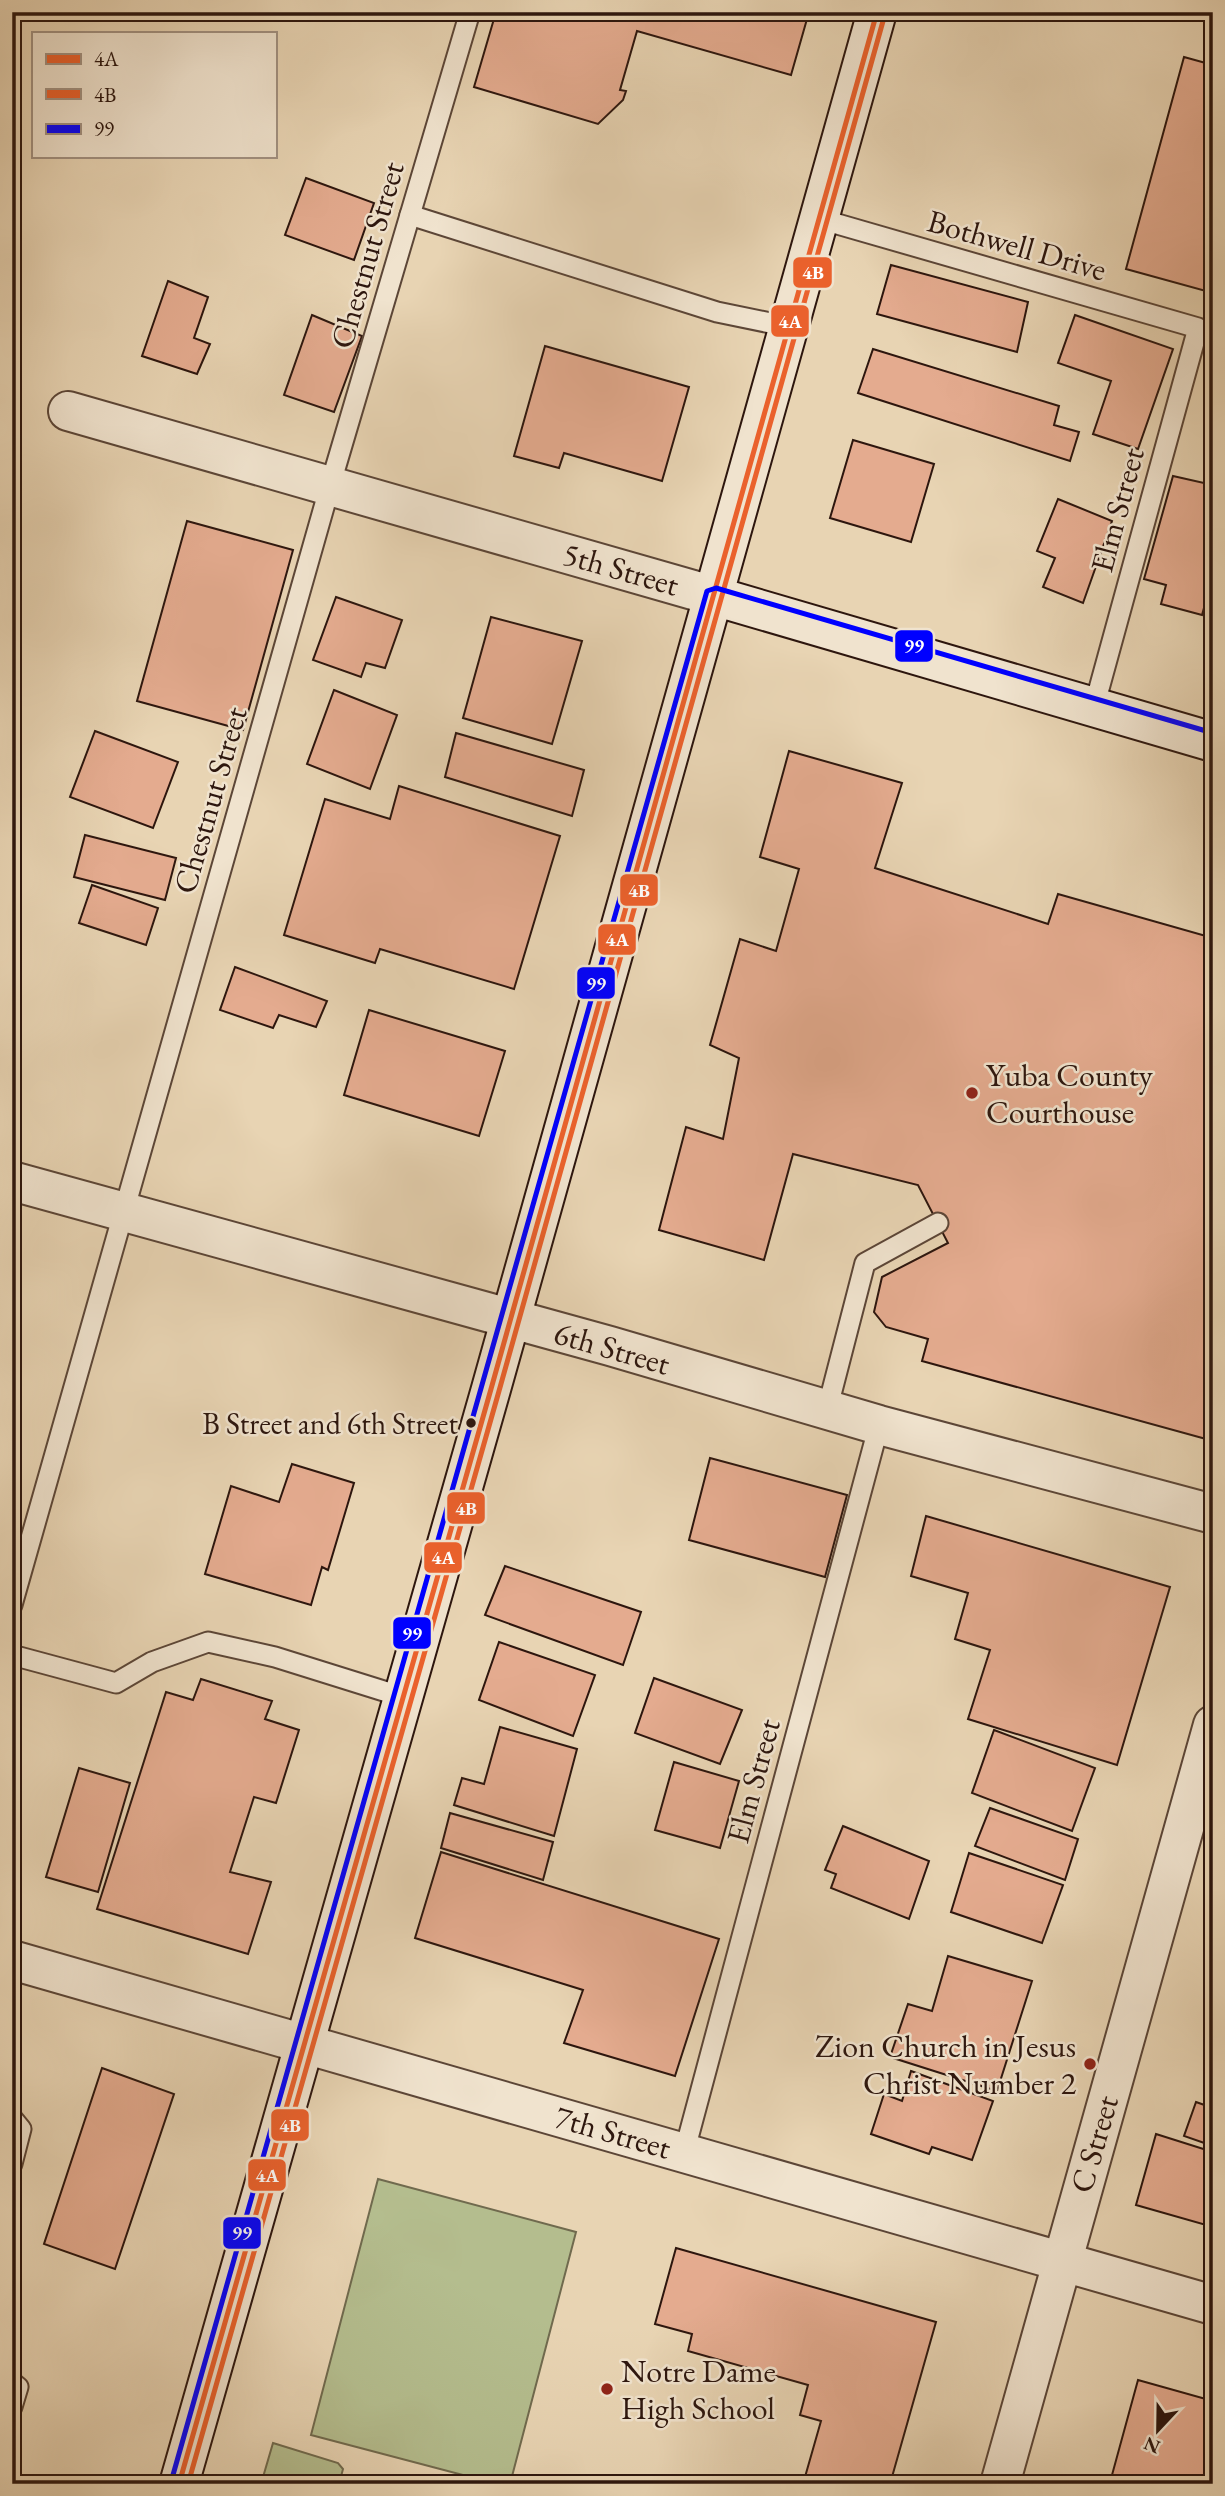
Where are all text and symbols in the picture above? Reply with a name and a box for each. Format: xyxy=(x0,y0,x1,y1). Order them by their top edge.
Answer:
legend xyxy=(32,32,276,158)
text: 4A xyxy=(94,45,119,72)
text: 4B xyxy=(94,81,116,108)
text: 99 xyxy=(94,115,114,142)
street label: Chestnut Street xyxy=(320,157,414,353)
street label: Bothwell Drive xyxy=(923,199,1111,291)
line badge: 4B xyxy=(792,256,833,289)
text: 4B xyxy=(802,260,824,285)
line badge: 4A xyxy=(770,304,810,338)
text: 4A xyxy=(778,309,802,334)
street label: Elm Street xyxy=(1080,443,1154,577)
street label: 5th Street xyxy=(558,532,684,606)
line badge: 99 xyxy=(894,629,934,663)
text: 99 xyxy=(904,633,924,658)
street label: Chestnut Street xyxy=(163,702,257,898)
line badge: 4B xyxy=(619,873,659,907)
text: 4B xyxy=(628,878,650,903)
line badge: 4A xyxy=(597,923,637,956)
text: 4A xyxy=(605,927,629,952)
line badge: 99 xyxy=(576,966,616,1000)
text: 99 xyxy=(586,971,606,996)
place label: Yuba County Courthouse xyxy=(986,1054,1154,1133)
marker: Yuba County Courthouse xyxy=(964,1085,980,1101)
street label: 6th Street xyxy=(549,1311,675,1385)
place label: B Street and 6th Street xyxy=(202,1404,459,1443)
marker: B Street and 6th Street xyxy=(464,1416,478,1430)
line badge: 4B xyxy=(446,1491,486,1525)
text: 4B xyxy=(455,1496,477,1521)
line badge: 4A xyxy=(423,1541,463,1574)
text: 4A xyxy=(431,1545,455,1570)
line badge: 99 xyxy=(392,1616,432,1650)
text: 99 xyxy=(402,1621,422,1646)
street label: Elm Street xyxy=(716,1714,790,1848)
place label: Zion Church in Jesus Christ Number 2 xyxy=(815,2025,1077,2104)
marker: Zion Church in Jesus Christ Number 2 xyxy=(1082,2056,1098,2072)
street label: C Street xyxy=(1060,2090,1128,2198)
street label: 7th Street xyxy=(550,2095,676,2169)
line badge: 4B xyxy=(270,2108,310,2142)
text: 4B xyxy=(279,2113,301,2138)
line badge: 4A xyxy=(247,2158,287,2192)
text: 4A xyxy=(255,2163,279,2188)
line badge: 99 xyxy=(222,2216,262,2250)
text: 99 xyxy=(232,2220,252,2245)
place label: Notre Dame High School xyxy=(621,2350,776,2429)
marker: Notre Dame High School xyxy=(599,2381,615,2397)
north arrow xyxy=(1124,2394,1194,2464)
text: N xyxy=(1139,2431,1164,2460)

